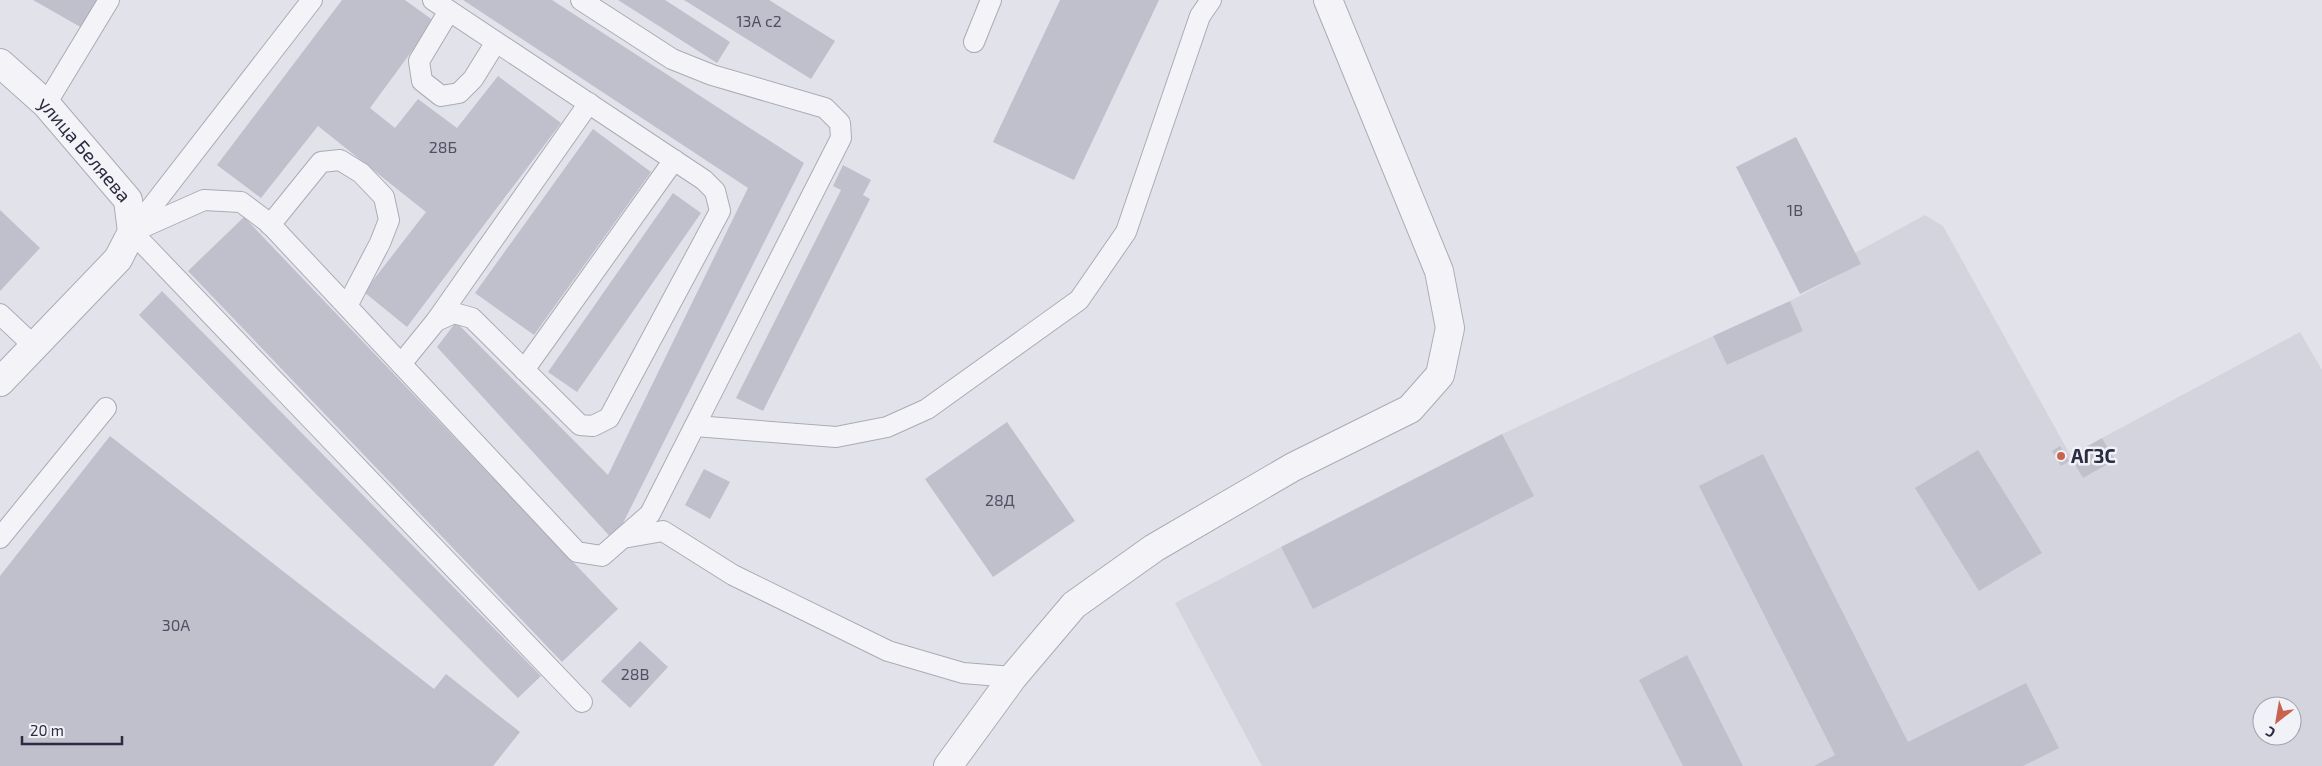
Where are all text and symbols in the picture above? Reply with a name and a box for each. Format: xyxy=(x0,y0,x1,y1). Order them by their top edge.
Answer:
house number: 13А с2 xyxy=(736,11,782,30)
street label: улица Беляева xyxy=(33,91,136,206)
house number: 28Б xyxy=(429,137,457,156)
house number: 1В xyxy=(1787,200,1803,219)
place label: АГЗС xyxy=(2071,444,2116,467)
marker: АГЗС xyxy=(2055,450,2067,462)
house number: 28Д xyxy=(985,490,1015,509)
house number: 30А xyxy=(162,615,190,634)
house number: 28В xyxy=(621,664,649,683)
north arrow xyxy=(2252,696,2302,746)
scale bar xyxy=(22,714,122,746)
text: 20 m xyxy=(30,721,64,739)
text: С xyxy=(2262,723,2278,742)

